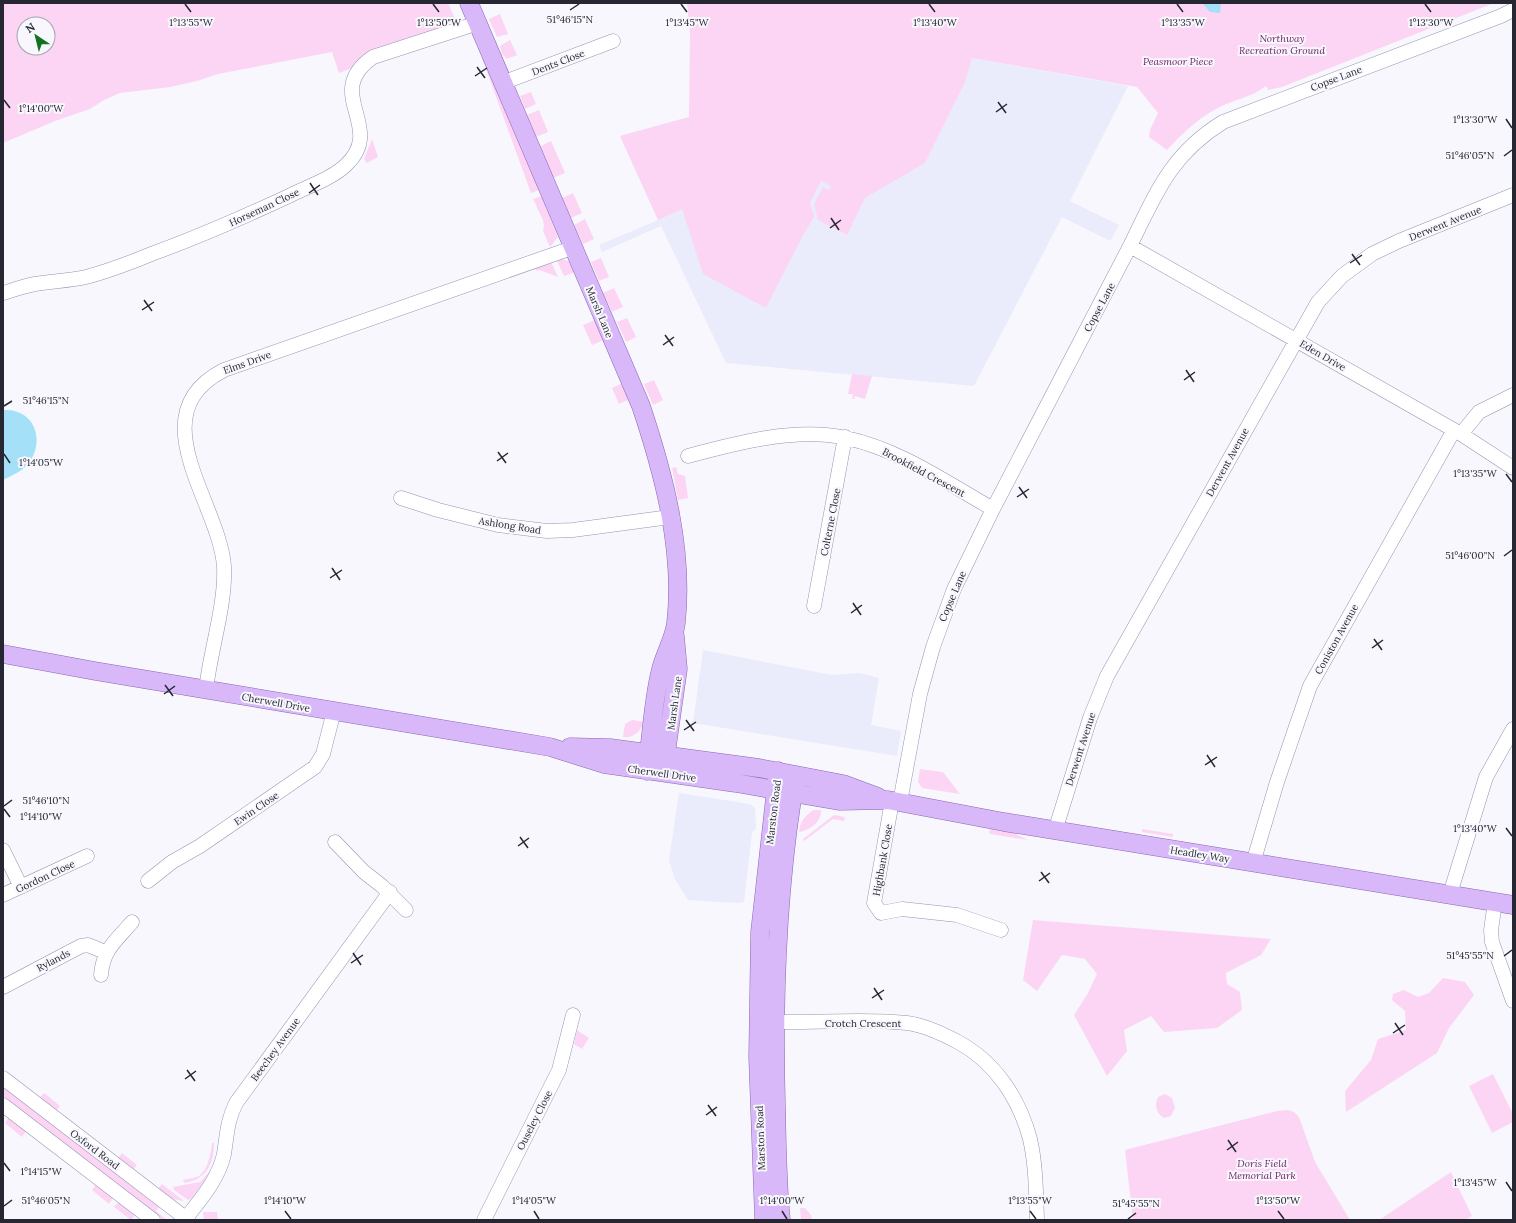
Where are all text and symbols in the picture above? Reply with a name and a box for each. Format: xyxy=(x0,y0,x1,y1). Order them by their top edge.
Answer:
text: 51°46'15"N xyxy=(547,13,594,26)
north arrow xyxy=(16,16,56,56)
text: 1°13'55"W xyxy=(169,16,214,29)
text: 1°13'50"W xyxy=(417,16,462,29)
text: 1°13'45"W xyxy=(666,16,709,29)
text: 1°13'40"W xyxy=(913,16,958,29)
text: 1°13'35"W xyxy=(1161,16,1206,29)
text: 1°13'30"W xyxy=(1409,16,1454,29)
text: N xyxy=(23,19,38,36)
park label: Northway Recreation Ground xyxy=(1239,32,1325,57)
street label: Dents Close xyxy=(530,46,587,78)
park label: Peasmoor Piece xyxy=(1143,55,1213,68)
street label: Copse Lane xyxy=(1309,62,1364,94)
text: 1°14'00"W xyxy=(19,102,64,115)
text: 1°13'30"W xyxy=(1453,113,1498,126)
text: 51°46'05"N xyxy=(1446,149,1495,162)
street label: Horseman Close xyxy=(227,185,302,229)
street label: Derwent Avenue xyxy=(1407,203,1484,244)
street label: Copse Lane xyxy=(1081,280,1118,334)
street label: Marsh Lane xyxy=(583,285,616,340)
street label: Eden Drive xyxy=(1297,337,1349,374)
street label: Elms Drive xyxy=(221,348,273,377)
text: 51°46'15"N xyxy=(23,394,70,407)
street label: Derwent Avenue xyxy=(1203,425,1252,499)
street label: Brookfield Crescent xyxy=(880,445,968,500)
text: 1°14'05"W xyxy=(19,456,64,469)
text: 1°13'35"W xyxy=(1453,467,1498,480)
street label: Colterne Close xyxy=(818,486,844,557)
street label: Ashlong Road xyxy=(477,514,542,537)
text: 51°46'00"N xyxy=(1445,549,1495,562)
street label: Copse Lane xyxy=(936,568,969,624)
street label: Coniston Avenue xyxy=(1312,601,1361,677)
street label: Marsh Lane xyxy=(664,675,685,731)
street label: Cherwell Drive xyxy=(241,690,312,715)
street label: Derwent Avenue xyxy=(1062,710,1099,788)
street label: Cherwell Drive xyxy=(627,762,698,785)
street label: Marston Road xyxy=(763,779,784,845)
street label: Ewin Close xyxy=(231,788,282,828)
text: 51°46'10"N xyxy=(22,794,70,807)
text: 1°14'10"W xyxy=(20,810,63,823)
street label: Highbank Close xyxy=(870,822,895,897)
text: 1°13'40"W xyxy=(1453,822,1498,835)
street label: Headley Way xyxy=(1169,843,1231,866)
street label: Gordon Close xyxy=(14,857,77,896)
street label: Rylands xyxy=(34,946,73,975)
text: 51°45'55"N xyxy=(1446,949,1494,962)
street label: Beechey Avenue xyxy=(248,1014,303,1084)
street label: Crotch Crescent xyxy=(825,1017,902,1030)
street label: Ouseley Close xyxy=(514,1088,555,1152)
street label: Marston Road xyxy=(753,1105,768,1171)
street label: Oxford Road xyxy=(67,1127,122,1172)
park label: Doris Field Memorial Park xyxy=(1228,1157,1296,1182)
text: 1°14'15"W xyxy=(20,1165,63,1178)
text: 1°13'45"W xyxy=(1454,1176,1497,1189)
text: 51°46'05"N xyxy=(22,1194,71,1207)
text: 1°14'10"W xyxy=(264,1194,307,1207)
text: 1°14'05"W xyxy=(512,1194,557,1207)
text: 1°14'00"W xyxy=(760,1194,805,1207)
text: 1°13'55"W xyxy=(1008,1194,1053,1207)
text: 1°13'50"W xyxy=(1256,1194,1301,1207)
text: 51°45'55"N xyxy=(1112,1197,1160,1210)

